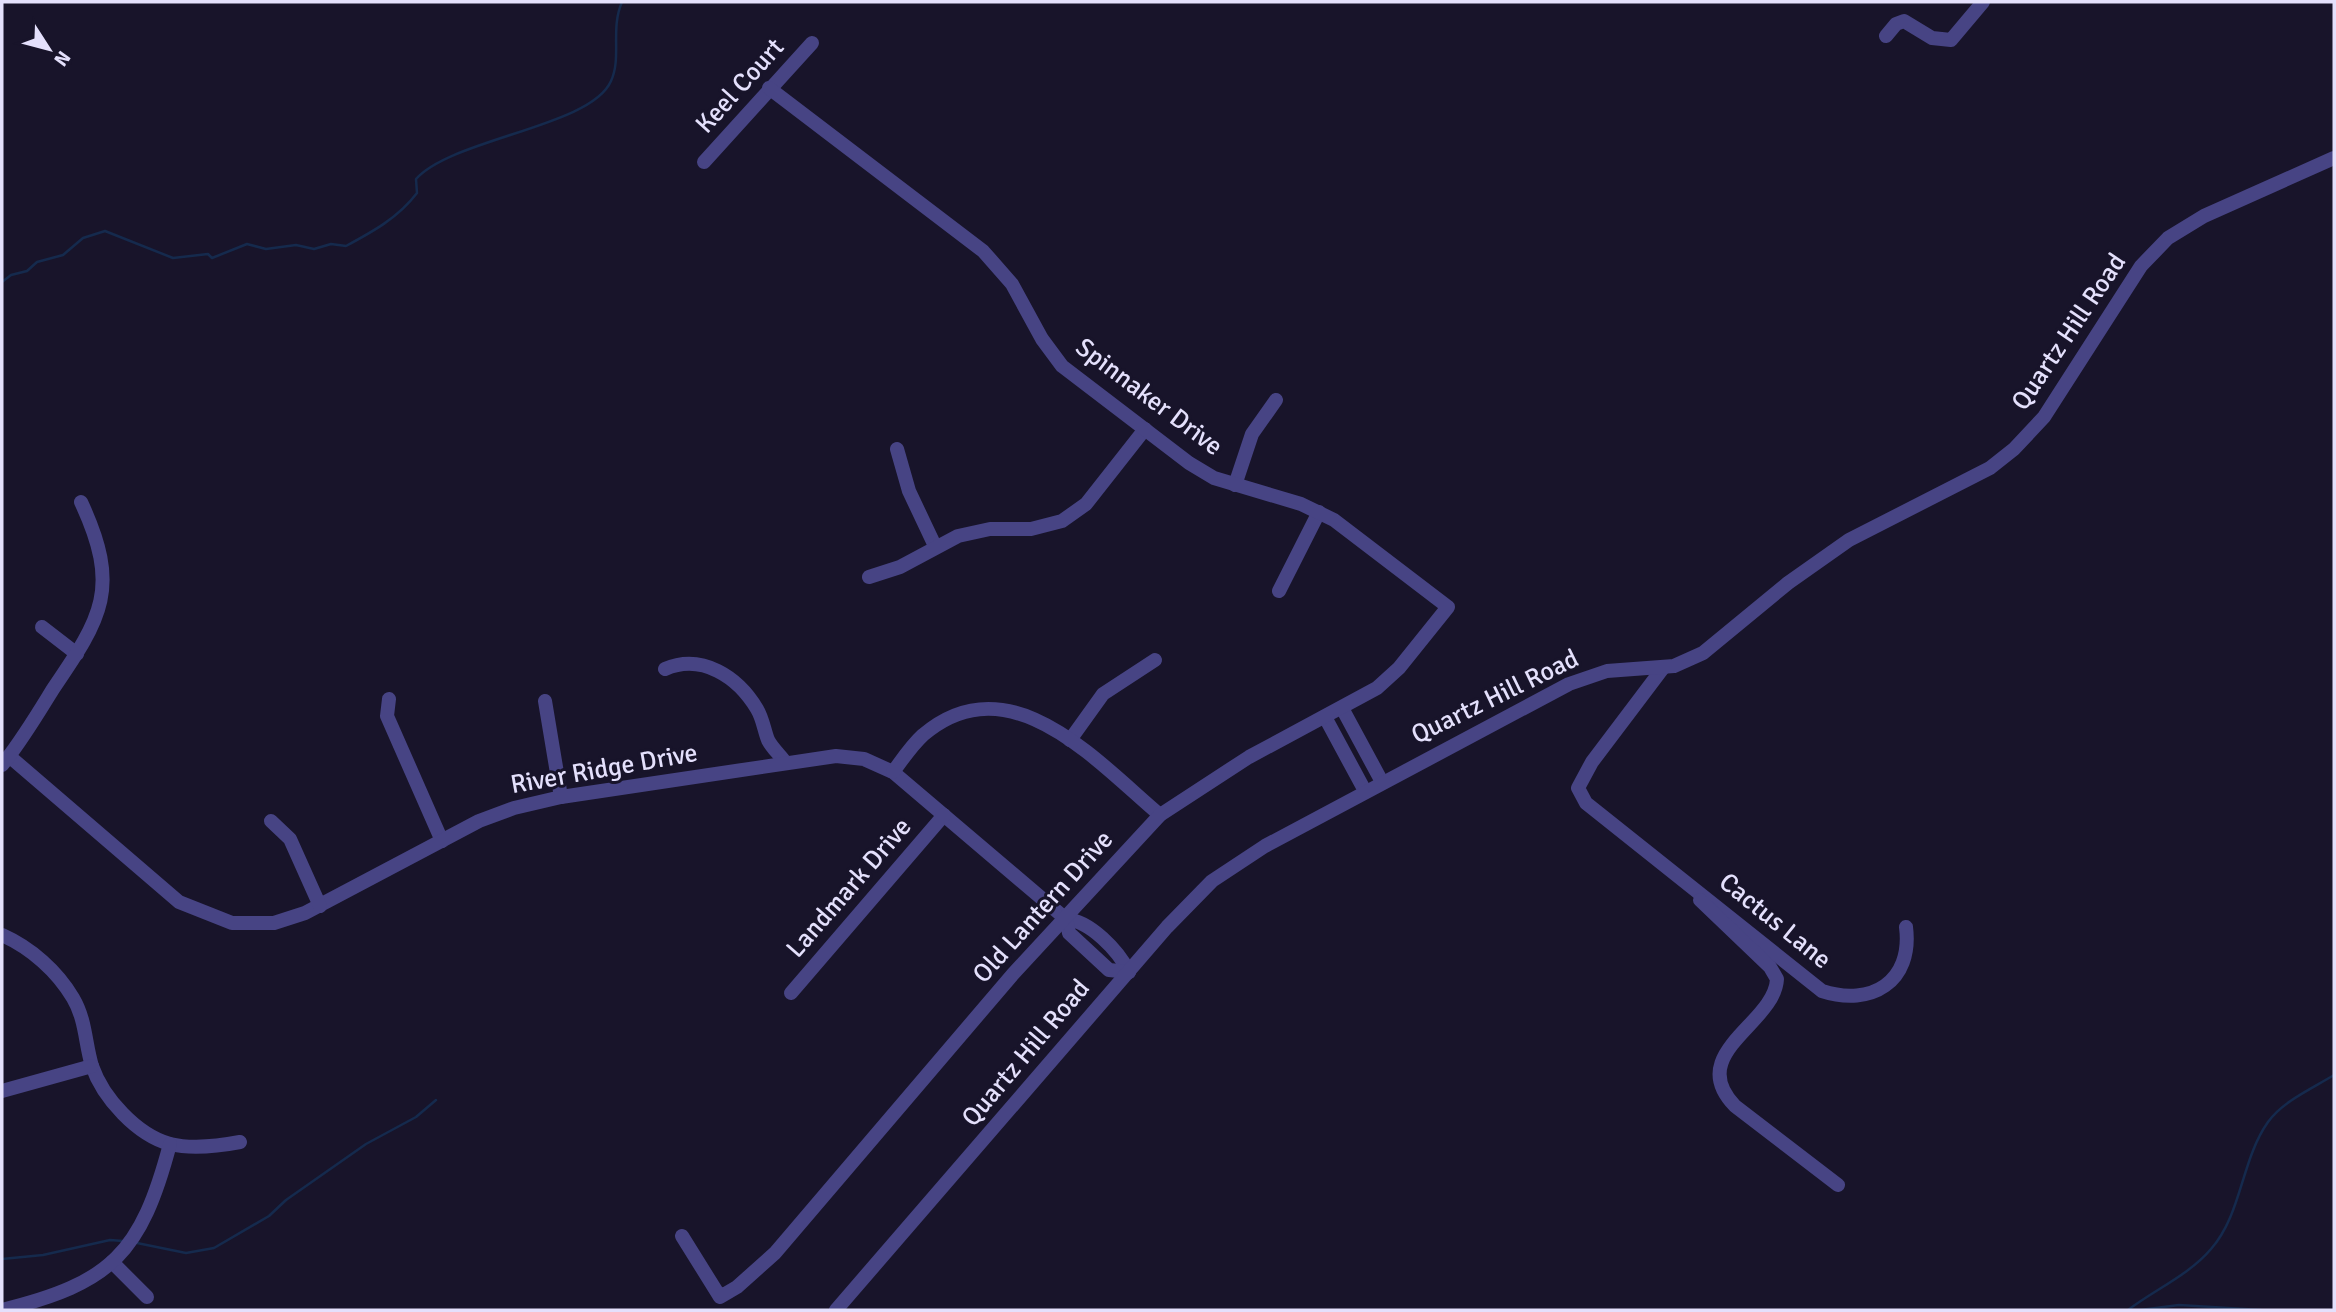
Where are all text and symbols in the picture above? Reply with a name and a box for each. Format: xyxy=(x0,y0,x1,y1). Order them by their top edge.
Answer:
north arrow xyxy=(14,14,84,84)
street label: Keel Court xyxy=(689,32,791,140)
text: N xyxy=(48,46,76,71)
street label: Quartz Hill Road xyxy=(2005,248,2133,416)
street label: Spinnaker Drive xyxy=(1069,331,1229,463)
street label: Quartz Hill Road xyxy=(1406,643,1584,751)
street label: River Ridge Drive xyxy=(508,737,700,801)
street label: Landmark Drive xyxy=(780,812,918,964)
street label: Old Lantern Drive xyxy=(966,824,1120,990)
street label: Cactus Lane xyxy=(1712,866,1838,976)
street label: Quartz Hill Road xyxy=(955,973,1097,1133)

